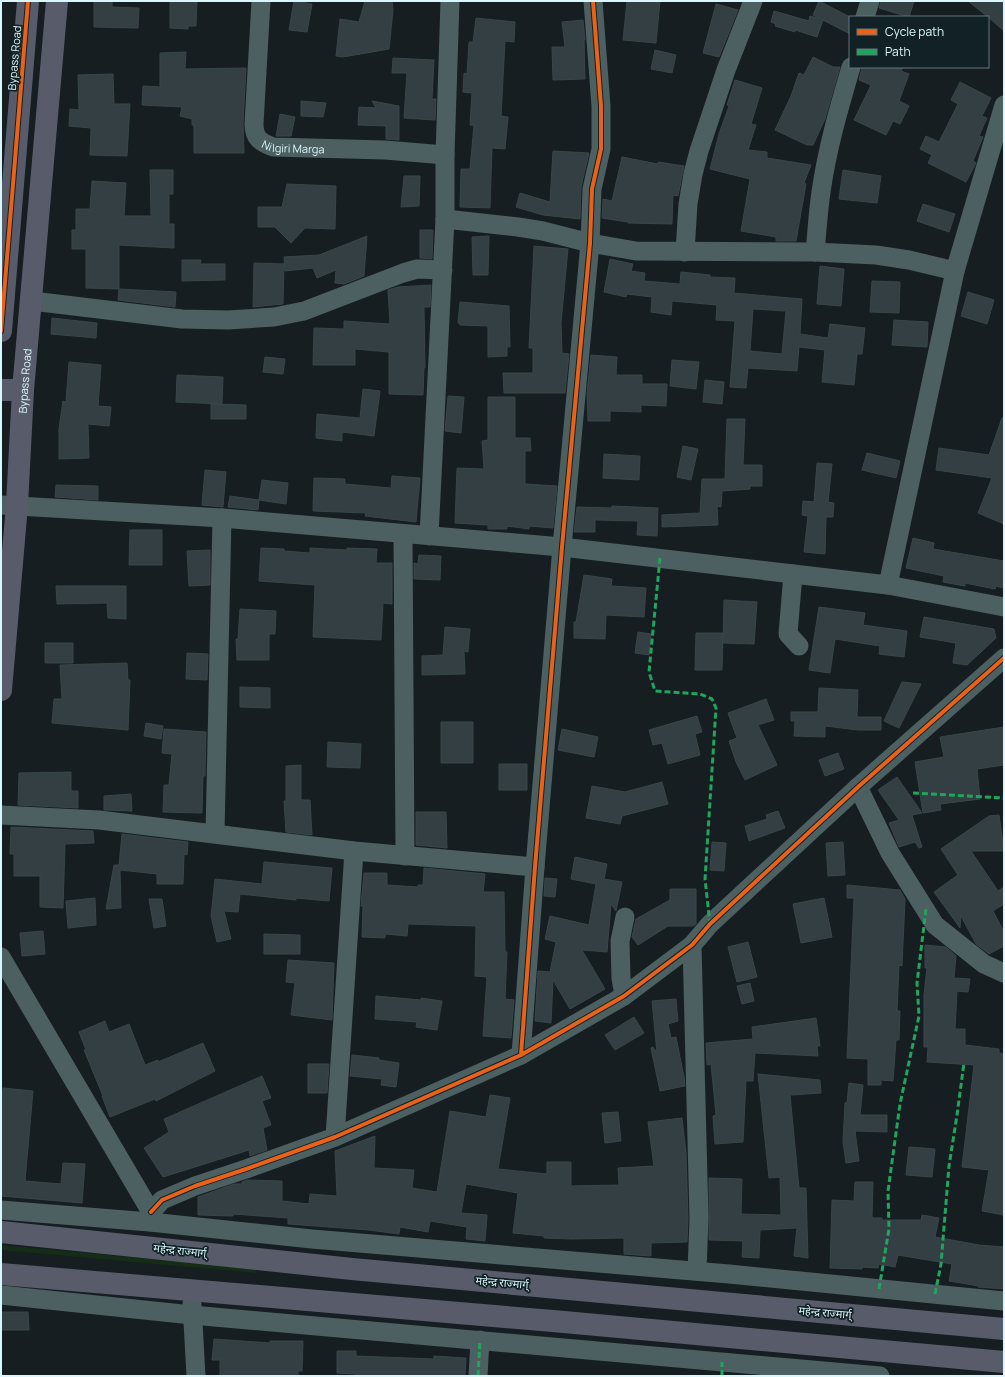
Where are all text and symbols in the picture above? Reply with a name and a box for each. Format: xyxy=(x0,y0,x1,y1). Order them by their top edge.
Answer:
legend xyxy=(849,16,989,68)
text: Cycle path xyxy=(885,23,944,40)
street label: Bypass Road xyxy=(4,25,24,91)
text: Path xyxy=(885,43,911,60)
street label: Nilgiri Marga xyxy=(260,136,325,156)
street label: Bypass Road xyxy=(14,348,34,414)
street label: महेन्द्र राज्मार्ग् xyxy=(153,1240,209,1260)
street label: महेन्द्र राज्मार्ग् xyxy=(475,1272,531,1292)
street label: महेन्द्र राज्मार्ग् xyxy=(798,1302,854,1322)

